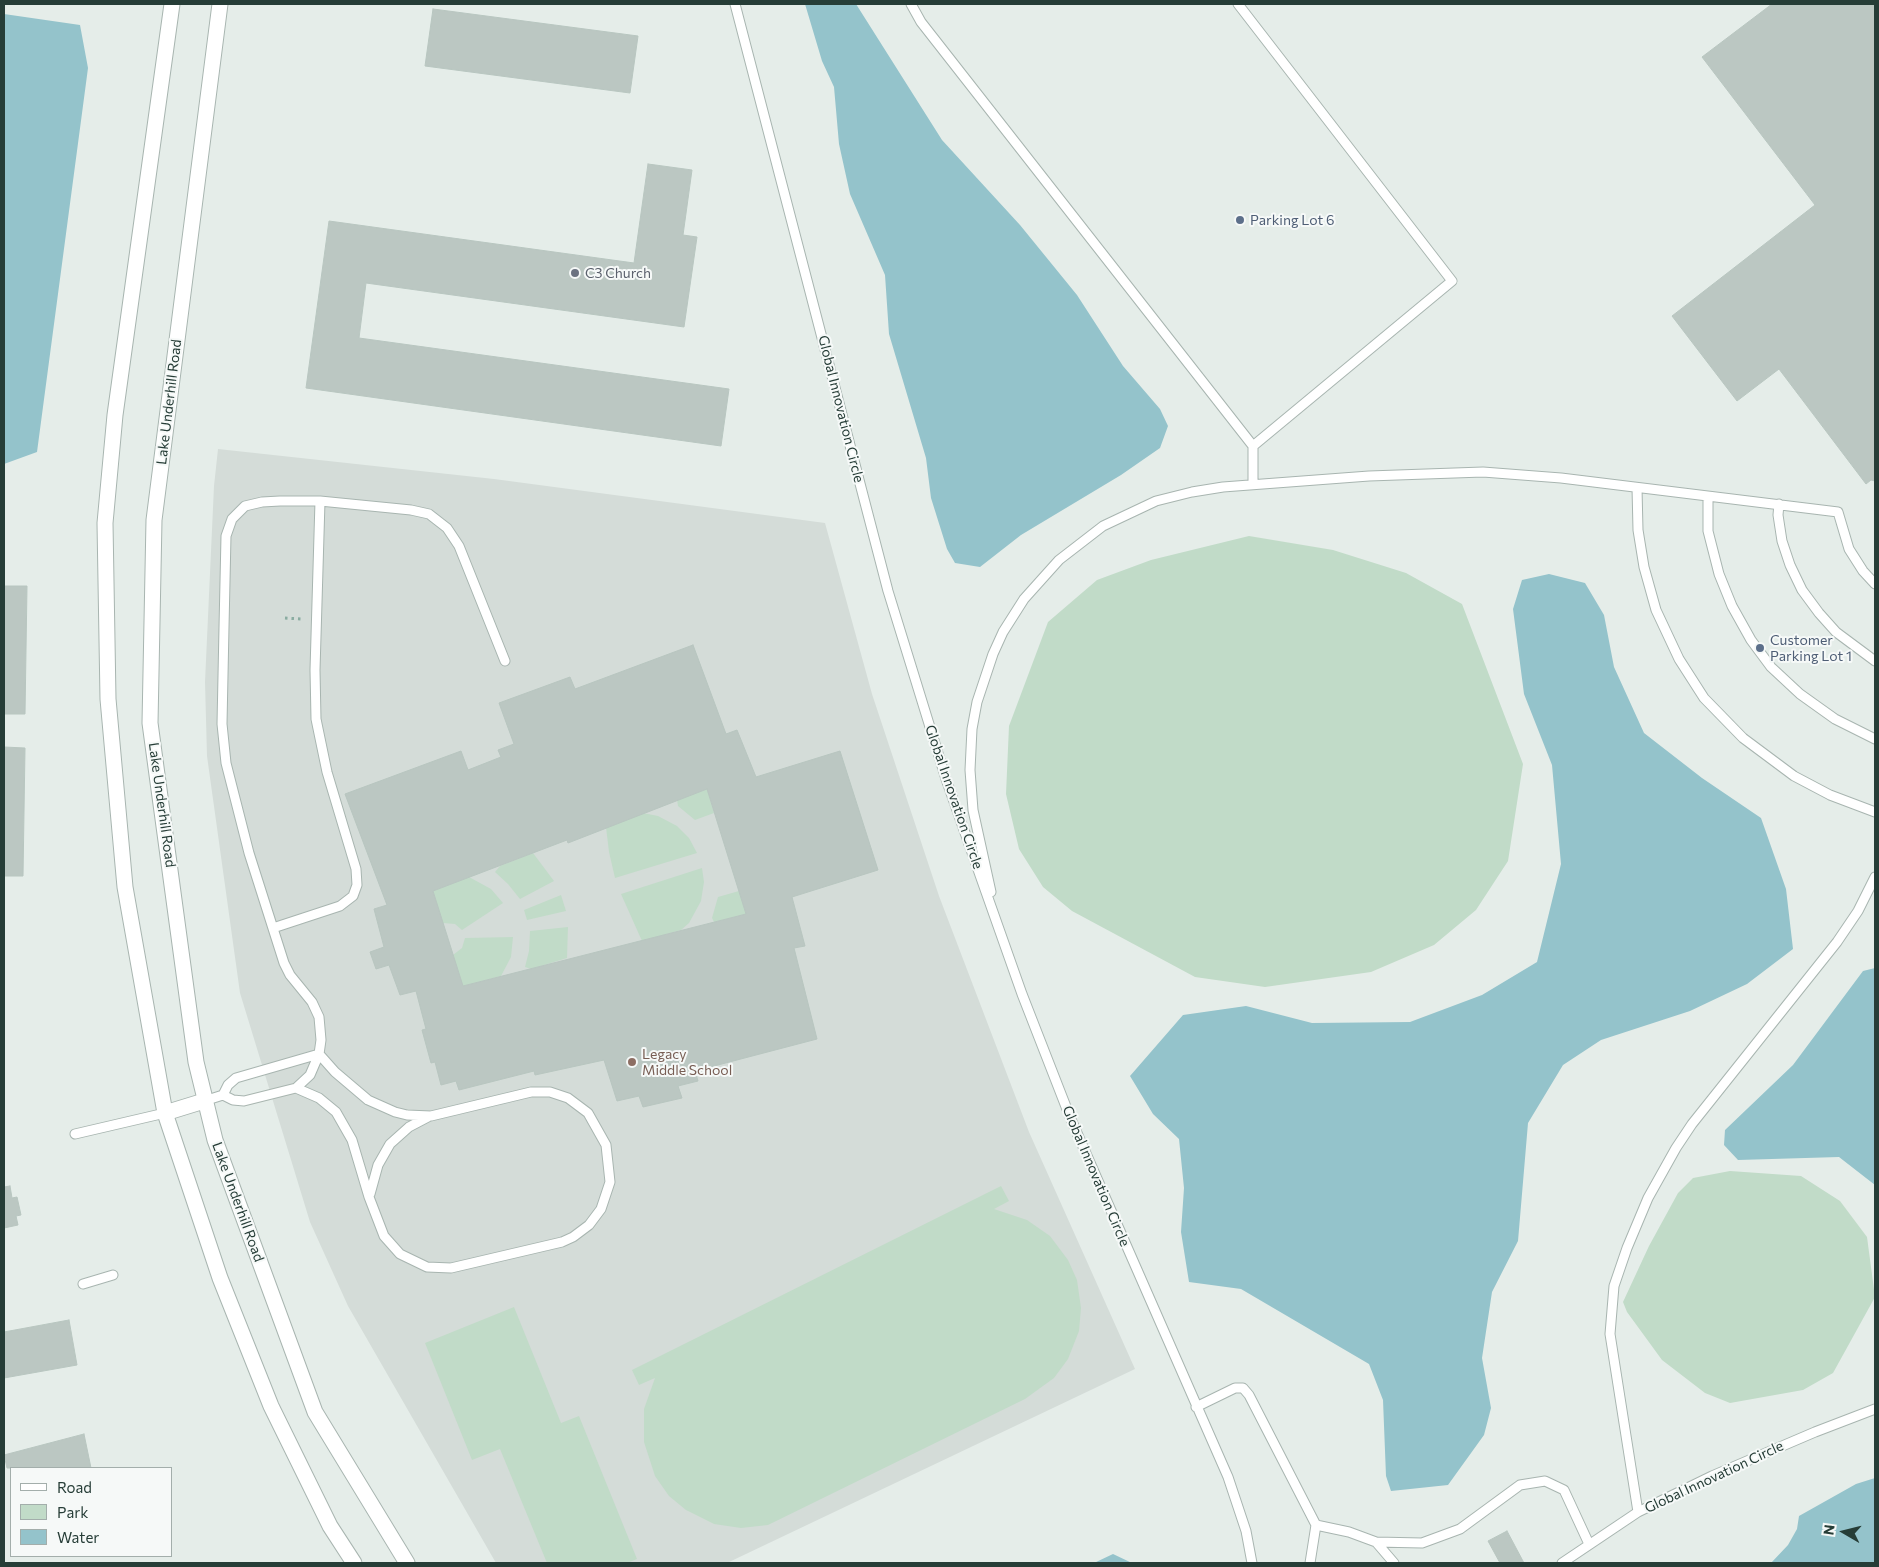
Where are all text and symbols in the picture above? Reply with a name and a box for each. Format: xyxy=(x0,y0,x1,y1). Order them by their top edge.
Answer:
place label: Parking Lot 6 xyxy=(1250,212,1334,228)
marker: Parking Lot 6 xyxy=(1234,214,1246,226)
place label: C3 Church xyxy=(585,265,651,281)
marker: C3 Church xyxy=(569,267,581,279)
street label: Global Innovation Circle xyxy=(815,334,867,484)
street label: Lake Underhill Road xyxy=(153,338,185,466)
place label: Customer Parking Lot 1 xyxy=(1770,632,1852,664)
marker: Customer Parking Lot 1 xyxy=(1754,642,1766,654)
street label: Global Innovation Circle xyxy=(921,723,987,871)
street label: Lake Underhill Road xyxy=(145,741,179,869)
place label: Legacy Middle School xyxy=(642,1046,732,1078)
marker: Legacy Middle School xyxy=(626,1056,638,1068)
street label: Global Innovation Circle xyxy=(1059,1103,1133,1249)
street label: Lake Underhill Road xyxy=(209,1140,267,1264)
street label: Global Innovation Circle xyxy=(1642,1437,1786,1517)
legend xyxy=(10,1467,172,1557)
text: Road xyxy=(57,1478,92,1496)
text: Park xyxy=(57,1503,88,1521)
north arrow xyxy=(1819,1507,1869,1557)
text: N xyxy=(1820,1523,1838,1536)
text: Water xyxy=(57,1528,99,1546)

